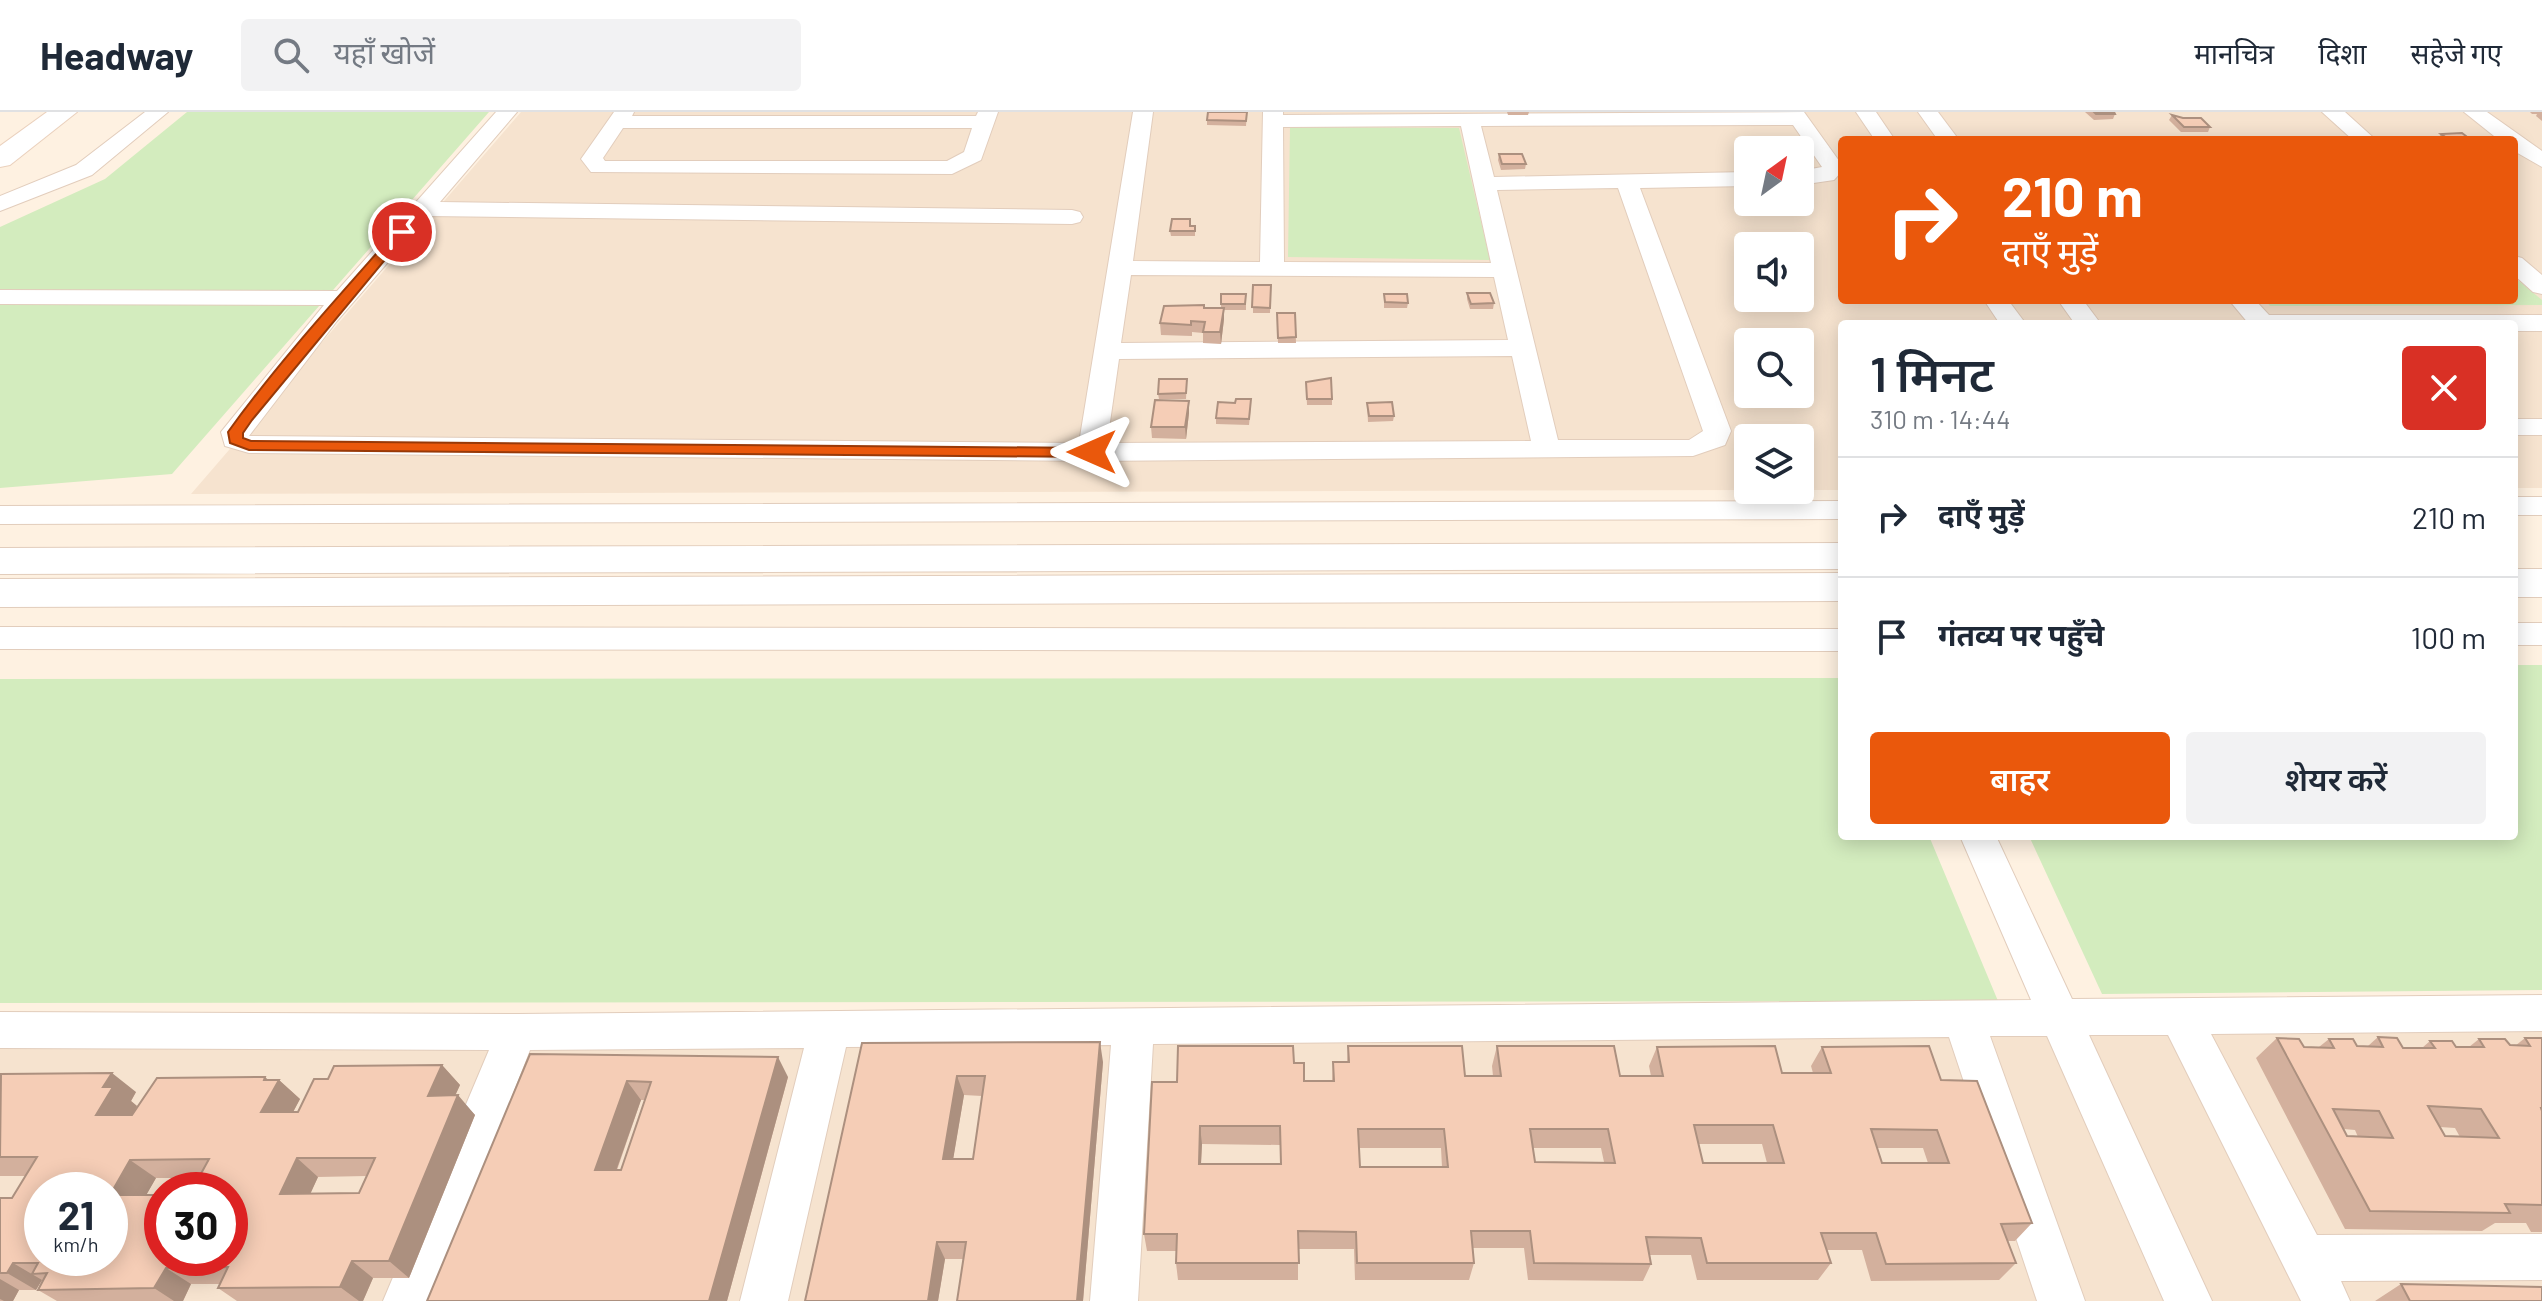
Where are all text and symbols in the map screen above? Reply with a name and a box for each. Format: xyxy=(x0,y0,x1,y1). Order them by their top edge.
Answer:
search box xyxy=(241,19,801,91)
text: Headway xyxy=(40,32,193,78)
icon: search xyxy=(269,33,313,77)
text: यहाँ खोजें xyxy=(333,34,435,70)
text: मानचित्र xyxy=(2194,36,2274,70)
text: दिशा xyxy=(2318,36,2367,70)
text: सहेजे गए xyxy=(2411,36,2502,70)
north arrow xyxy=(1734,136,1814,216)
map controls xyxy=(1734,136,1814,504)
text: 210 m xyxy=(2002,161,2143,228)
icon: right xyxy=(1870,168,1974,272)
pin xyxy=(368,198,436,266)
icon: arrive xyxy=(380,210,424,254)
text: दाएँ मुड़ें xyxy=(2002,229,2098,272)
button: sound xyxy=(1734,232,1814,312)
button: search xyxy=(1734,328,1814,408)
text: 1 मिनट xyxy=(1870,344,1994,402)
button: close xyxy=(2402,346,2486,430)
text: 310 m · 14:44 xyxy=(1870,403,2010,434)
position arrow xyxy=(1050,410,1134,494)
button: layers xyxy=(1734,424,1814,504)
icon: right xyxy=(1870,495,1914,539)
text: दाएँ मुड़ें xyxy=(1938,496,2025,532)
text: 210 m xyxy=(2412,499,2486,535)
icon: arrive xyxy=(1870,615,1914,659)
text: गंतव्य पर पहुँचे xyxy=(1938,616,2104,652)
text: 100 m xyxy=(2411,619,2486,655)
button: बाहर xyxy=(1870,732,2170,824)
button: शेयर करें xyxy=(2186,732,2486,824)
speed limit sign: 30 xyxy=(144,1172,248,1276)
text: 21 xyxy=(58,1190,94,1238)
text: km/h xyxy=(53,1232,99,1256)

